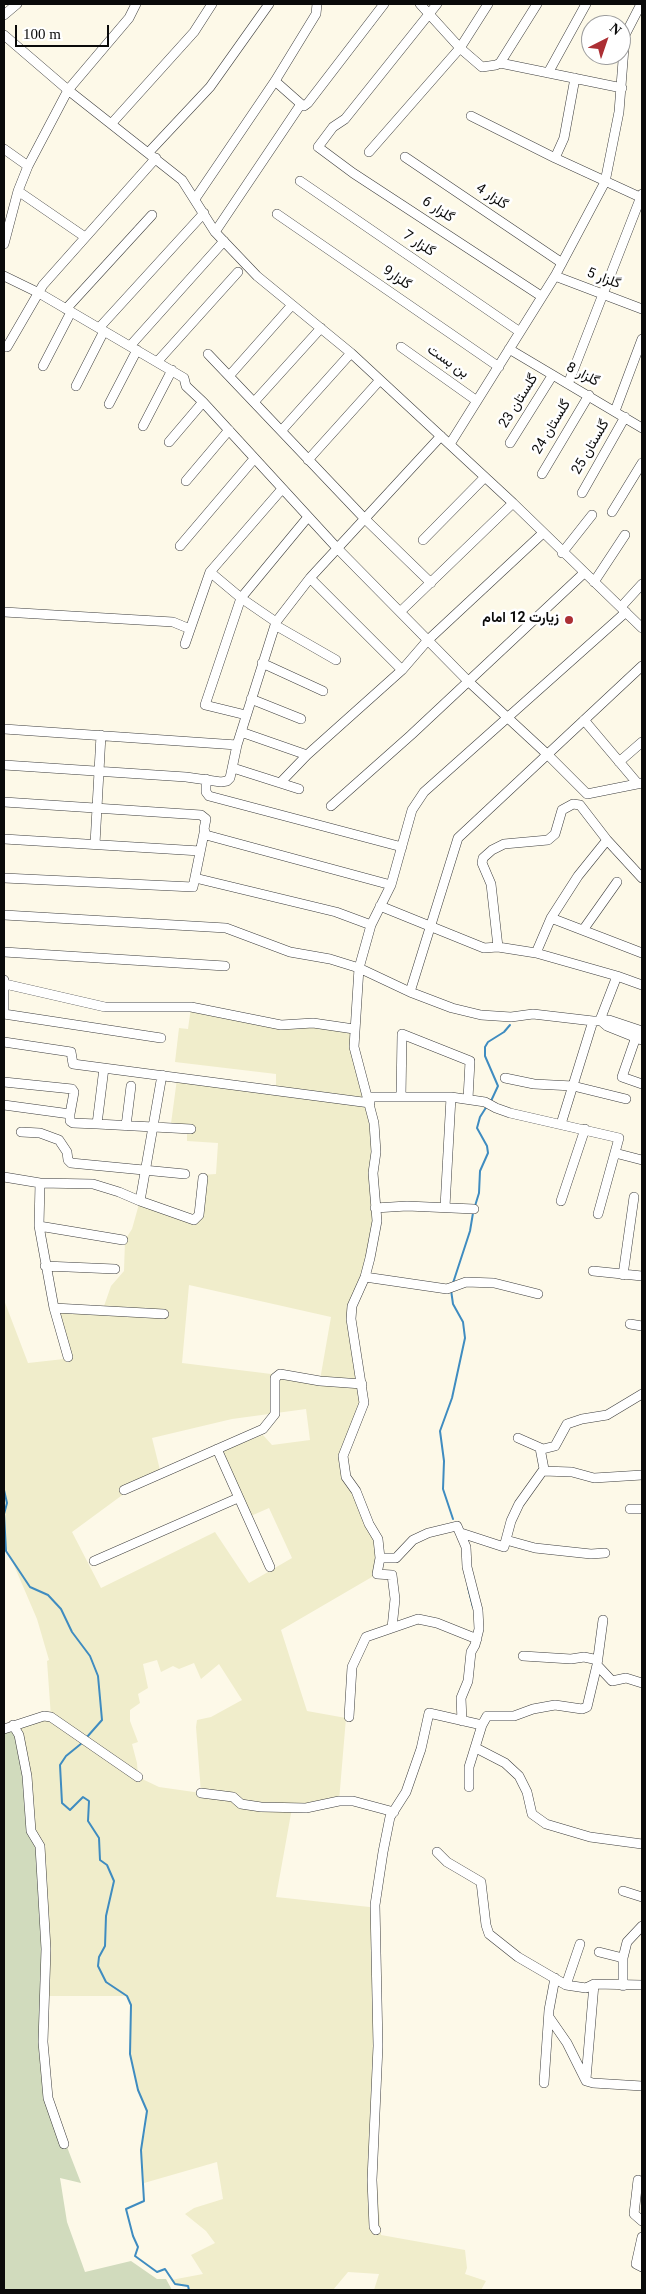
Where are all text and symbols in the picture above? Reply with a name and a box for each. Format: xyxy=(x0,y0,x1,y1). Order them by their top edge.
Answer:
scale bar xyxy=(18,15,111,47)
north arrow xyxy=(581,15,631,65)
text: N xyxy=(607,20,624,38)
text: 100 m xyxy=(23,26,61,42)
street label: گلزار 4 xyxy=(472,181,510,215)
street label: گلزار 6 xyxy=(418,194,456,228)
street label: گلزار 7 xyxy=(399,228,437,262)
street label: گلزار9 xyxy=(378,263,414,295)
street label: گلزار 5 xyxy=(584,266,622,294)
street label: بن بست xyxy=(423,343,471,383)
street label: گلزار 8 xyxy=(563,360,601,392)
street label: گلستان 23 xyxy=(497,372,543,432)
street label: گلستان 24 xyxy=(530,398,576,458)
street label: گلستان 25 xyxy=(570,418,614,478)
place label: زیارت 12 امام xyxy=(482,612,559,628)
marker: زیارت 12 امام xyxy=(563,614,575,626)

